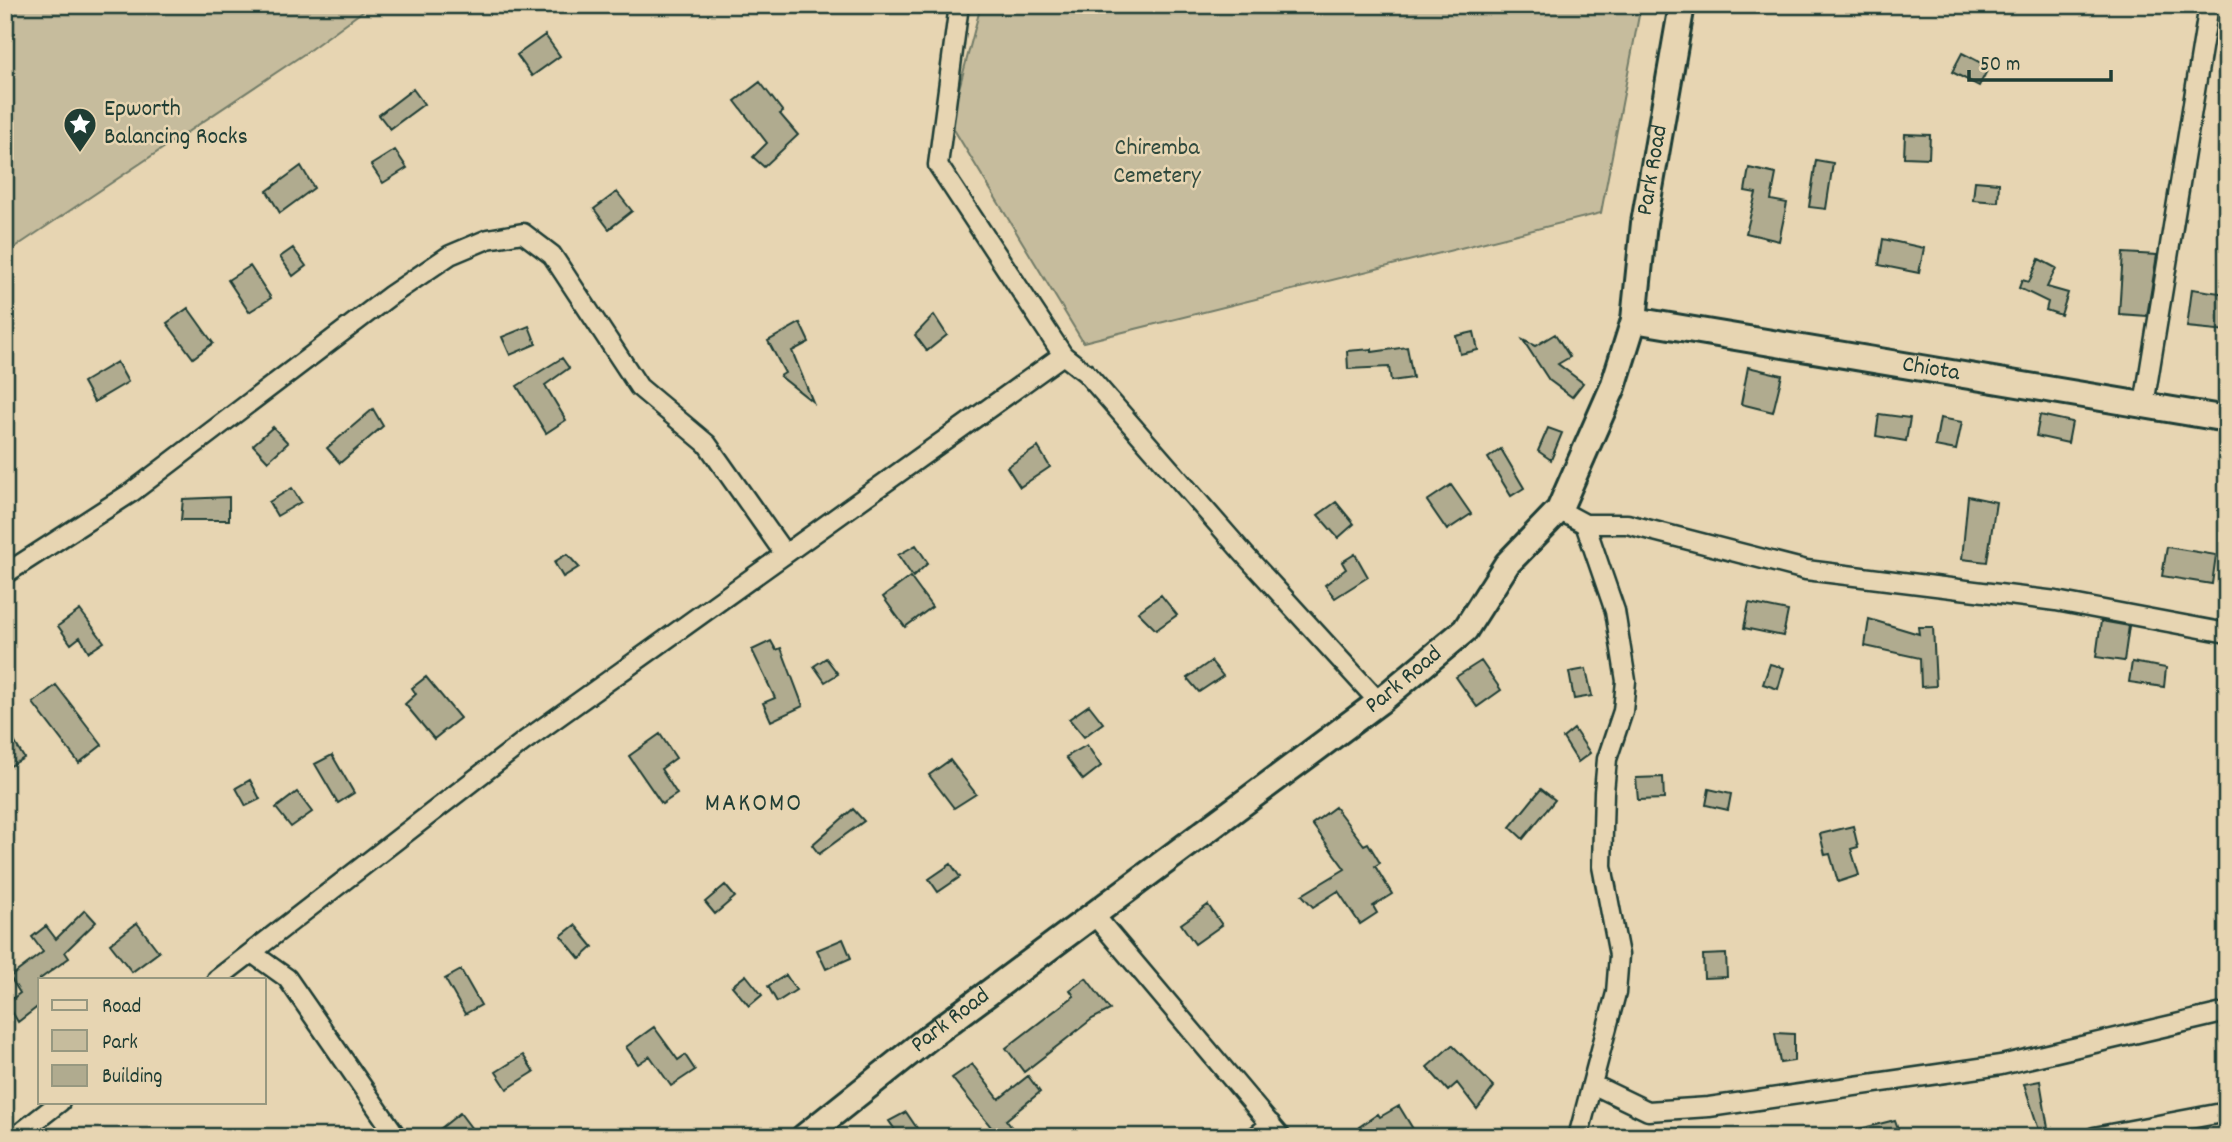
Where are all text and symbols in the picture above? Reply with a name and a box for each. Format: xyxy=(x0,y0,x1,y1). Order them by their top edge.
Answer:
scale bar xyxy=(1969,38,2111,82)
text: 50 m xyxy=(1980,51,2020,81)
place label: Epworth Balancing Rocks xyxy=(104,93,248,155)
place icon: Epworth Balancing Rocks xyxy=(61,105,99,154)
street label: Park Road xyxy=(1629,122,1678,218)
park label: Chiremba Cemetery xyxy=(1113,132,1202,194)
street label: Chiota xyxy=(1899,348,1963,391)
street label: Park Road xyxy=(1359,639,1450,723)
district label: MAKOMO xyxy=(705,786,803,823)
legend xyxy=(38,978,266,1104)
street label: Park Road xyxy=(904,980,997,1062)
text: Road xyxy=(102,993,141,1023)
text: Park xyxy=(102,1029,138,1059)
text: Building xyxy=(102,1063,162,1093)

